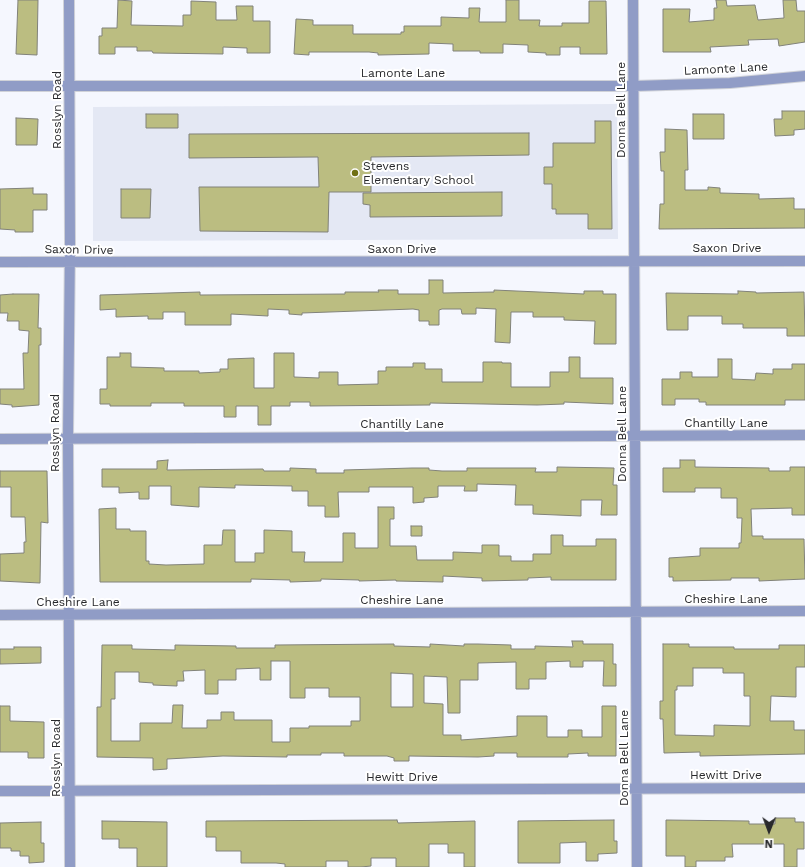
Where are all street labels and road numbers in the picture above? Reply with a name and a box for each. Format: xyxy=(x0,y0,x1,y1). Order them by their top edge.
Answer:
street label: Lamonte Lane xyxy=(684,60,768,78)
street label: Donna Bell Lane xyxy=(614,62,628,158)
street label: Lamonte Lane xyxy=(361,66,445,80)
street label: Rosslyn Road xyxy=(50,71,64,149)
street label: Saxon Drive xyxy=(692,241,762,255)
street label: Saxon Drive xyxy=(44,242,114,258)
street label: Saxon Drive xyxy=(367,242,437,256)
street label: Donna Bell Lane xyxy=(615,386,629,482)
street label: Rosslyn Road xyxy=(48,394,62,472)
street label: Chantilly Lane xyxy=(684,416,768,430)
street label: Chantilly Lane xyxy=(360,417,444,431)
street label: Cheshire Lane xyxy=(684,592,768,606)
street label: Cheshire Lane xyxy=(360,593,444,607)
street label: Cheshire Lane xyxy=(36,595,120,609)
street label: Donna Bell Lane xyxy=(617,710,631,806)
street label: Rosslyn Road xyxy=(49,719,63,797)
street label: Hewitt Drive xyxy=(690,768,762,782)
street label: Hewitt Drive xyxy=(366,770,438,784)

